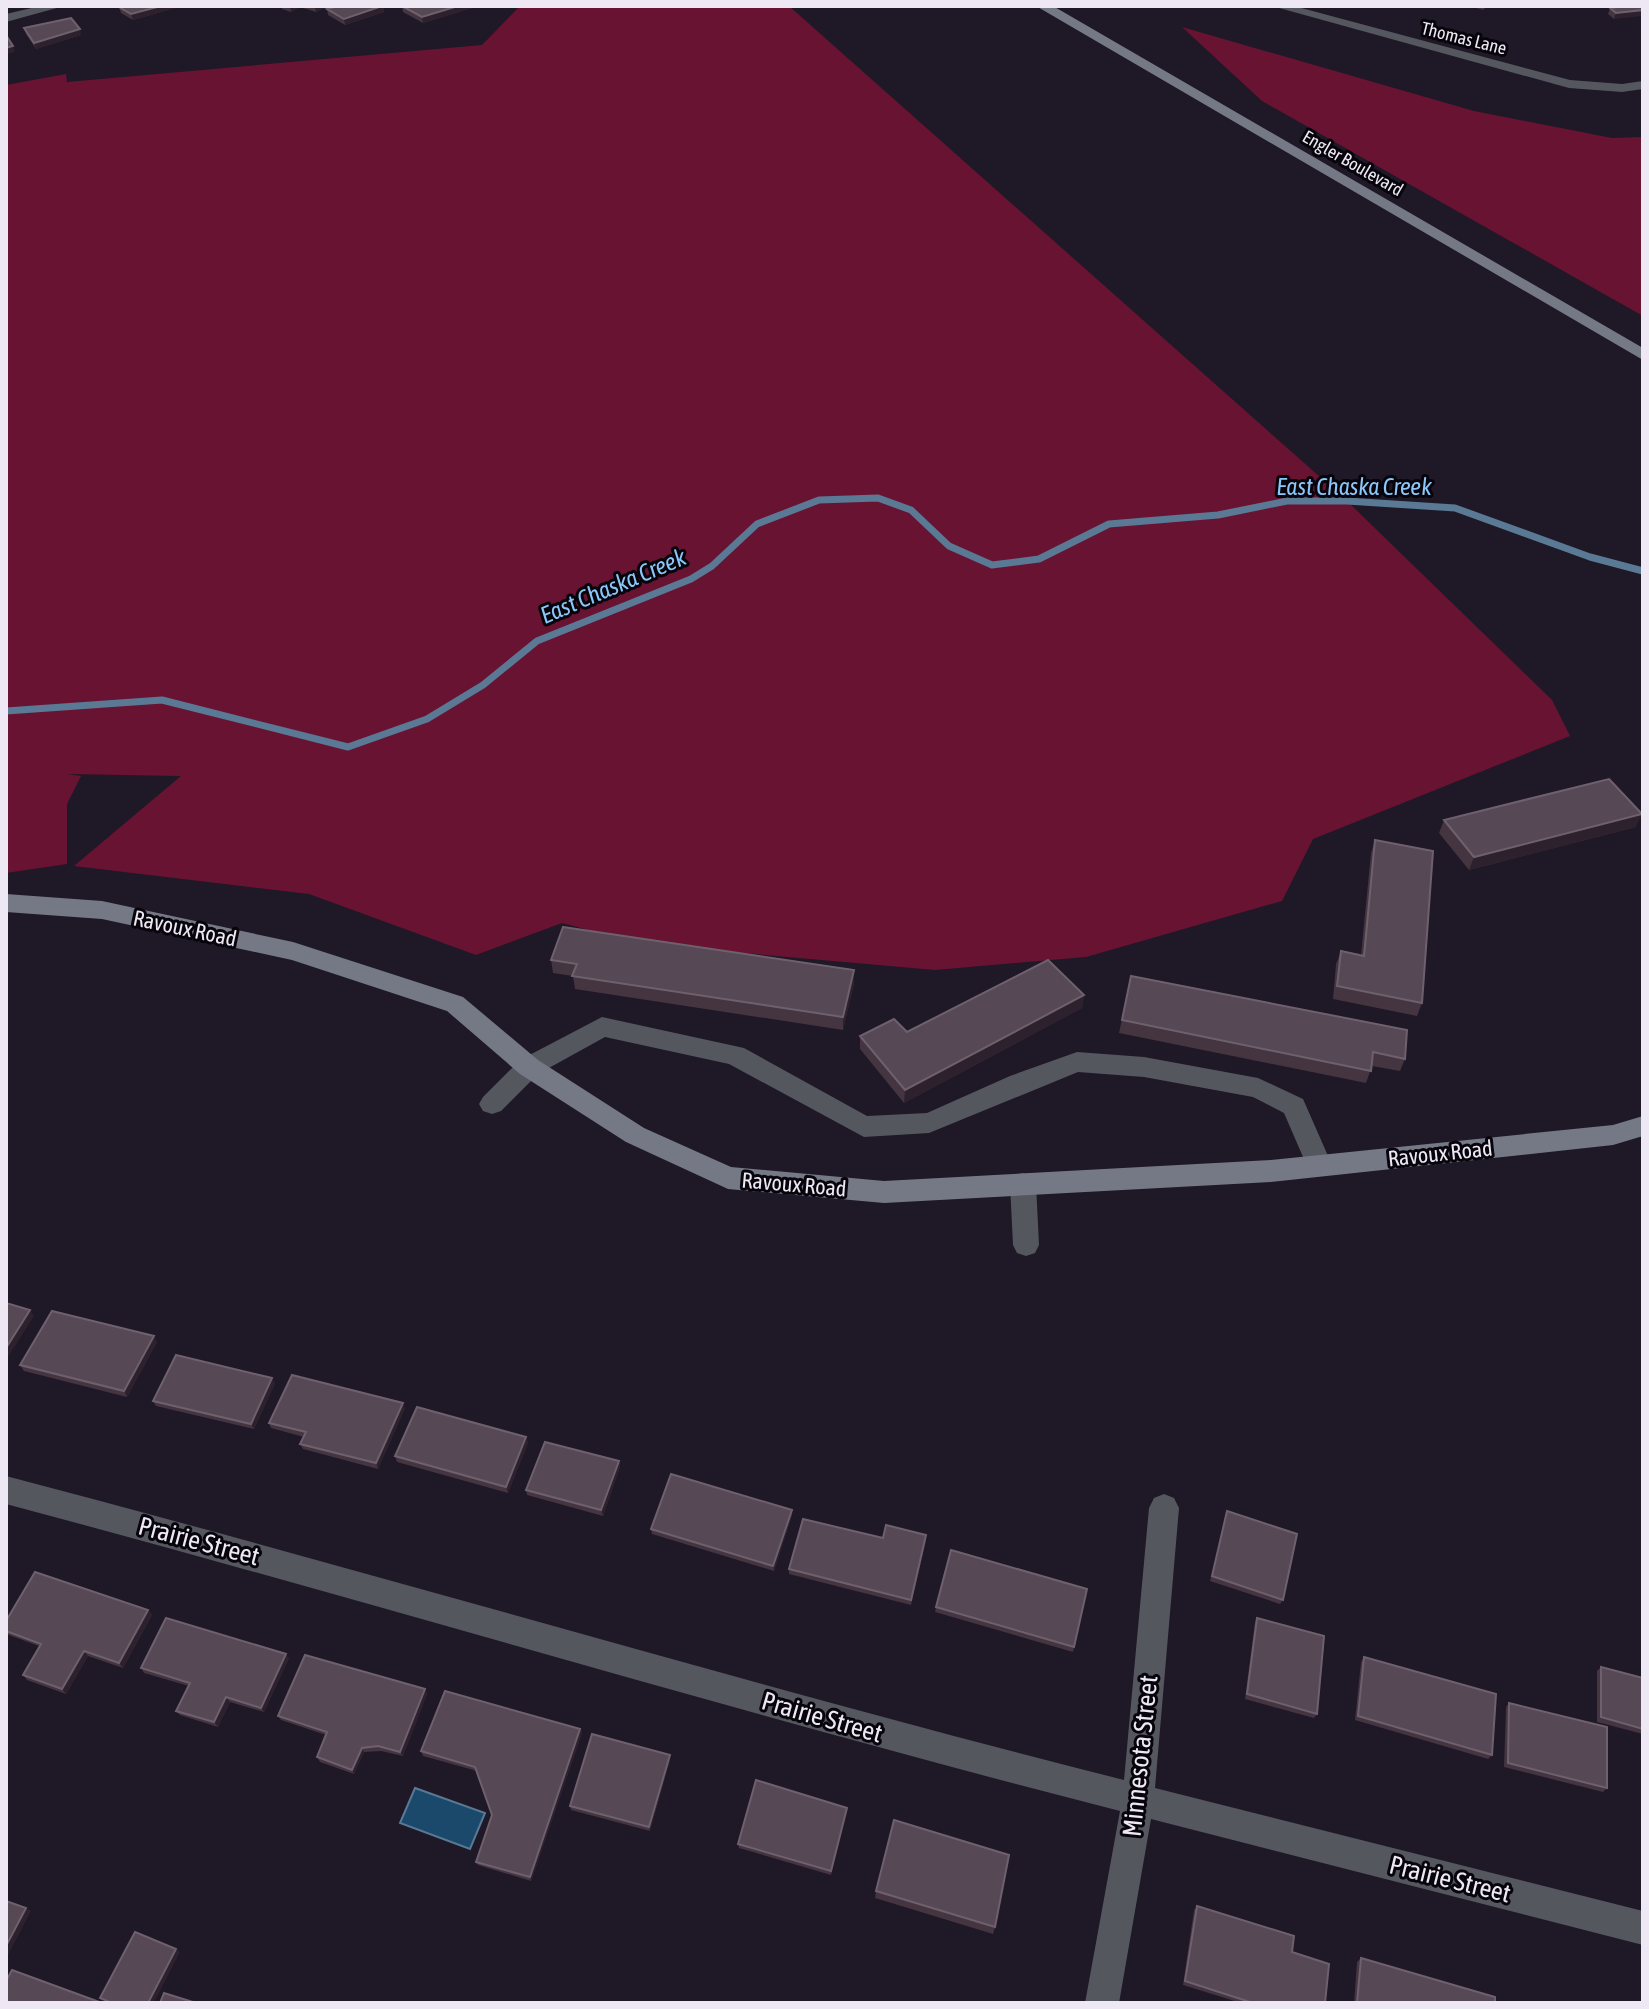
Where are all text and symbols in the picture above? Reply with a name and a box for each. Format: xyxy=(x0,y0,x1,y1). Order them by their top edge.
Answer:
street label: Thomas Lane xyxy=(1419,17,1509,59)
street label: Engler Boulevard xyxy=(1299,126,1407,200)
water label: East Chaska Creek xyxy=(1276,473,1432,500)
water label: East Chaska Creek xyxy=(536,543,690,629)
street label: Ravoux Road xyxy=(131,904,239,952)
street label: Ravoux Road xyxy=(1386,1135,1494,1171)
street label: Ravoux Road xyxy=(741,1166,847,1202)
street label: Prairie Street xyxy=(135,1510,263,1572)
street label: Minnesota Street xyxy=(1117,1674,1163,1838)
street label: Prairie Street xyxy=(758,1685,886,1749)
street label: Prairie Street xyxy=(1386,1849,1514,1909)

